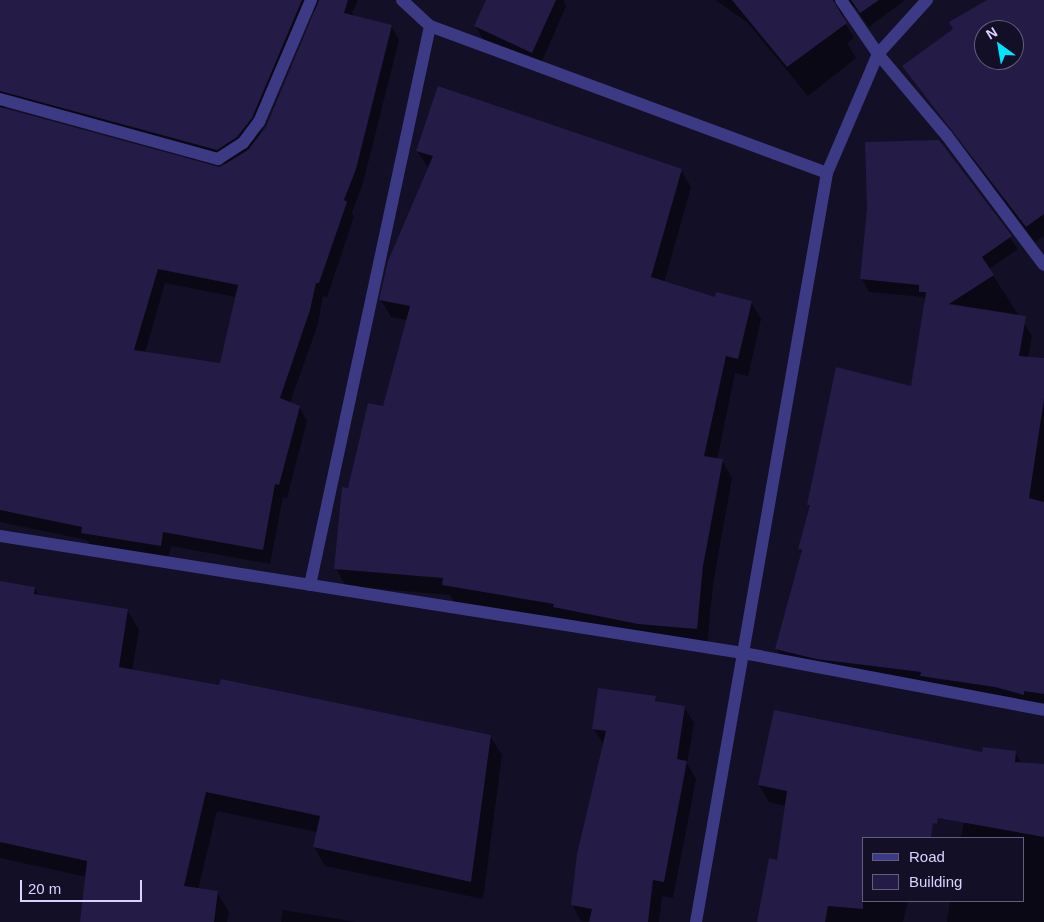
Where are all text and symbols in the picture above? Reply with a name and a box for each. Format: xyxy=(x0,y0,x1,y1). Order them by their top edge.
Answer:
north arrow xyxy=(974,20,1024,70)
text: N xyxy=(983,24,1000,43)
legend xyxy=(862,837,1024,902)
text: Road xyxy=(909,848,945,865)
scale bar xyxy=(22,870,145,902)
text: Building xyxy=(909,873,962,890)
text: 20 m xyxy=(28,880,61,897)

